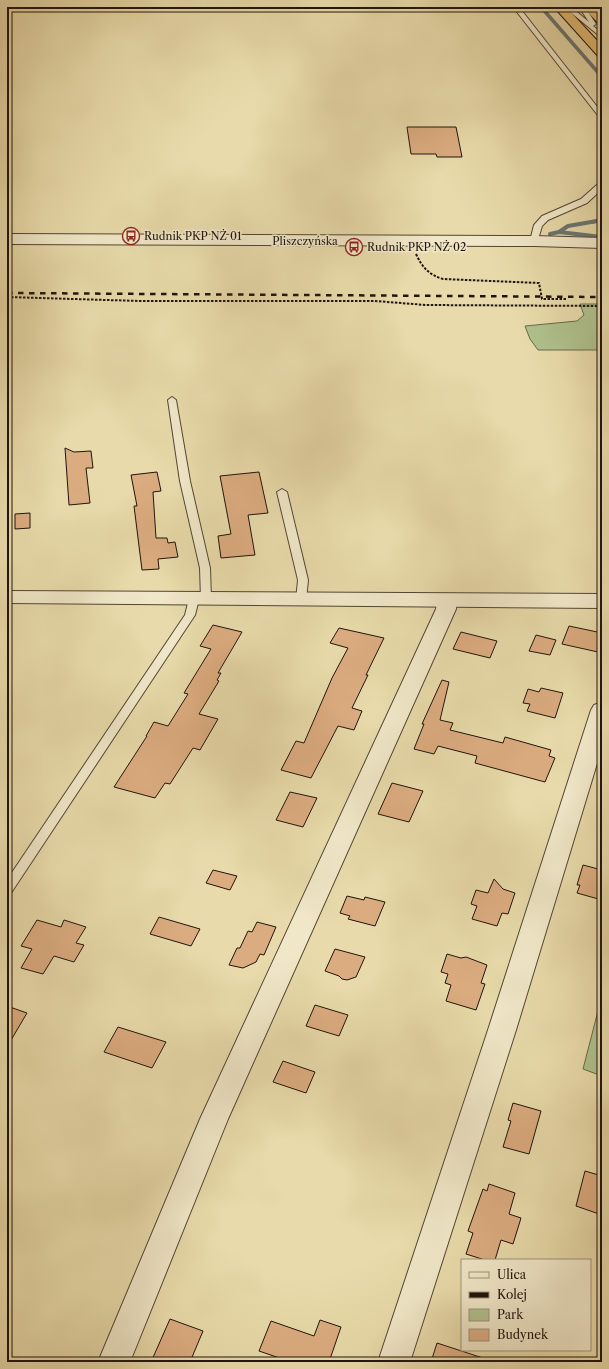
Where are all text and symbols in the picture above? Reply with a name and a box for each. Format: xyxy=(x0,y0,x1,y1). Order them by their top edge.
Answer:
bus stop icon: Rudnik PKP NŻ 01 xyxy=(121,226,141,246)
place label: Rudnik PKP NŻ 01 xyxy=(144,228,242,243)
street label: Pliszczyńska xyxy=(272,234,338,248)
bus stop icon: Rudnik PKP NŻ 02 xyxy=(344,237,364,257)
place label: Rudnik PKP NŻ 02 xyxy=(367,239,466,254)
legend xyxy=(461,1259,591,1351)
text: Ulica xyxy=(497,1267,527,1282)
text: Kolej xyxy=(497,1287,527,1302)
text: Park xyxy=(497,1307,524,1322)
text: Budynek xyxy=(497,1327,549,1342)

